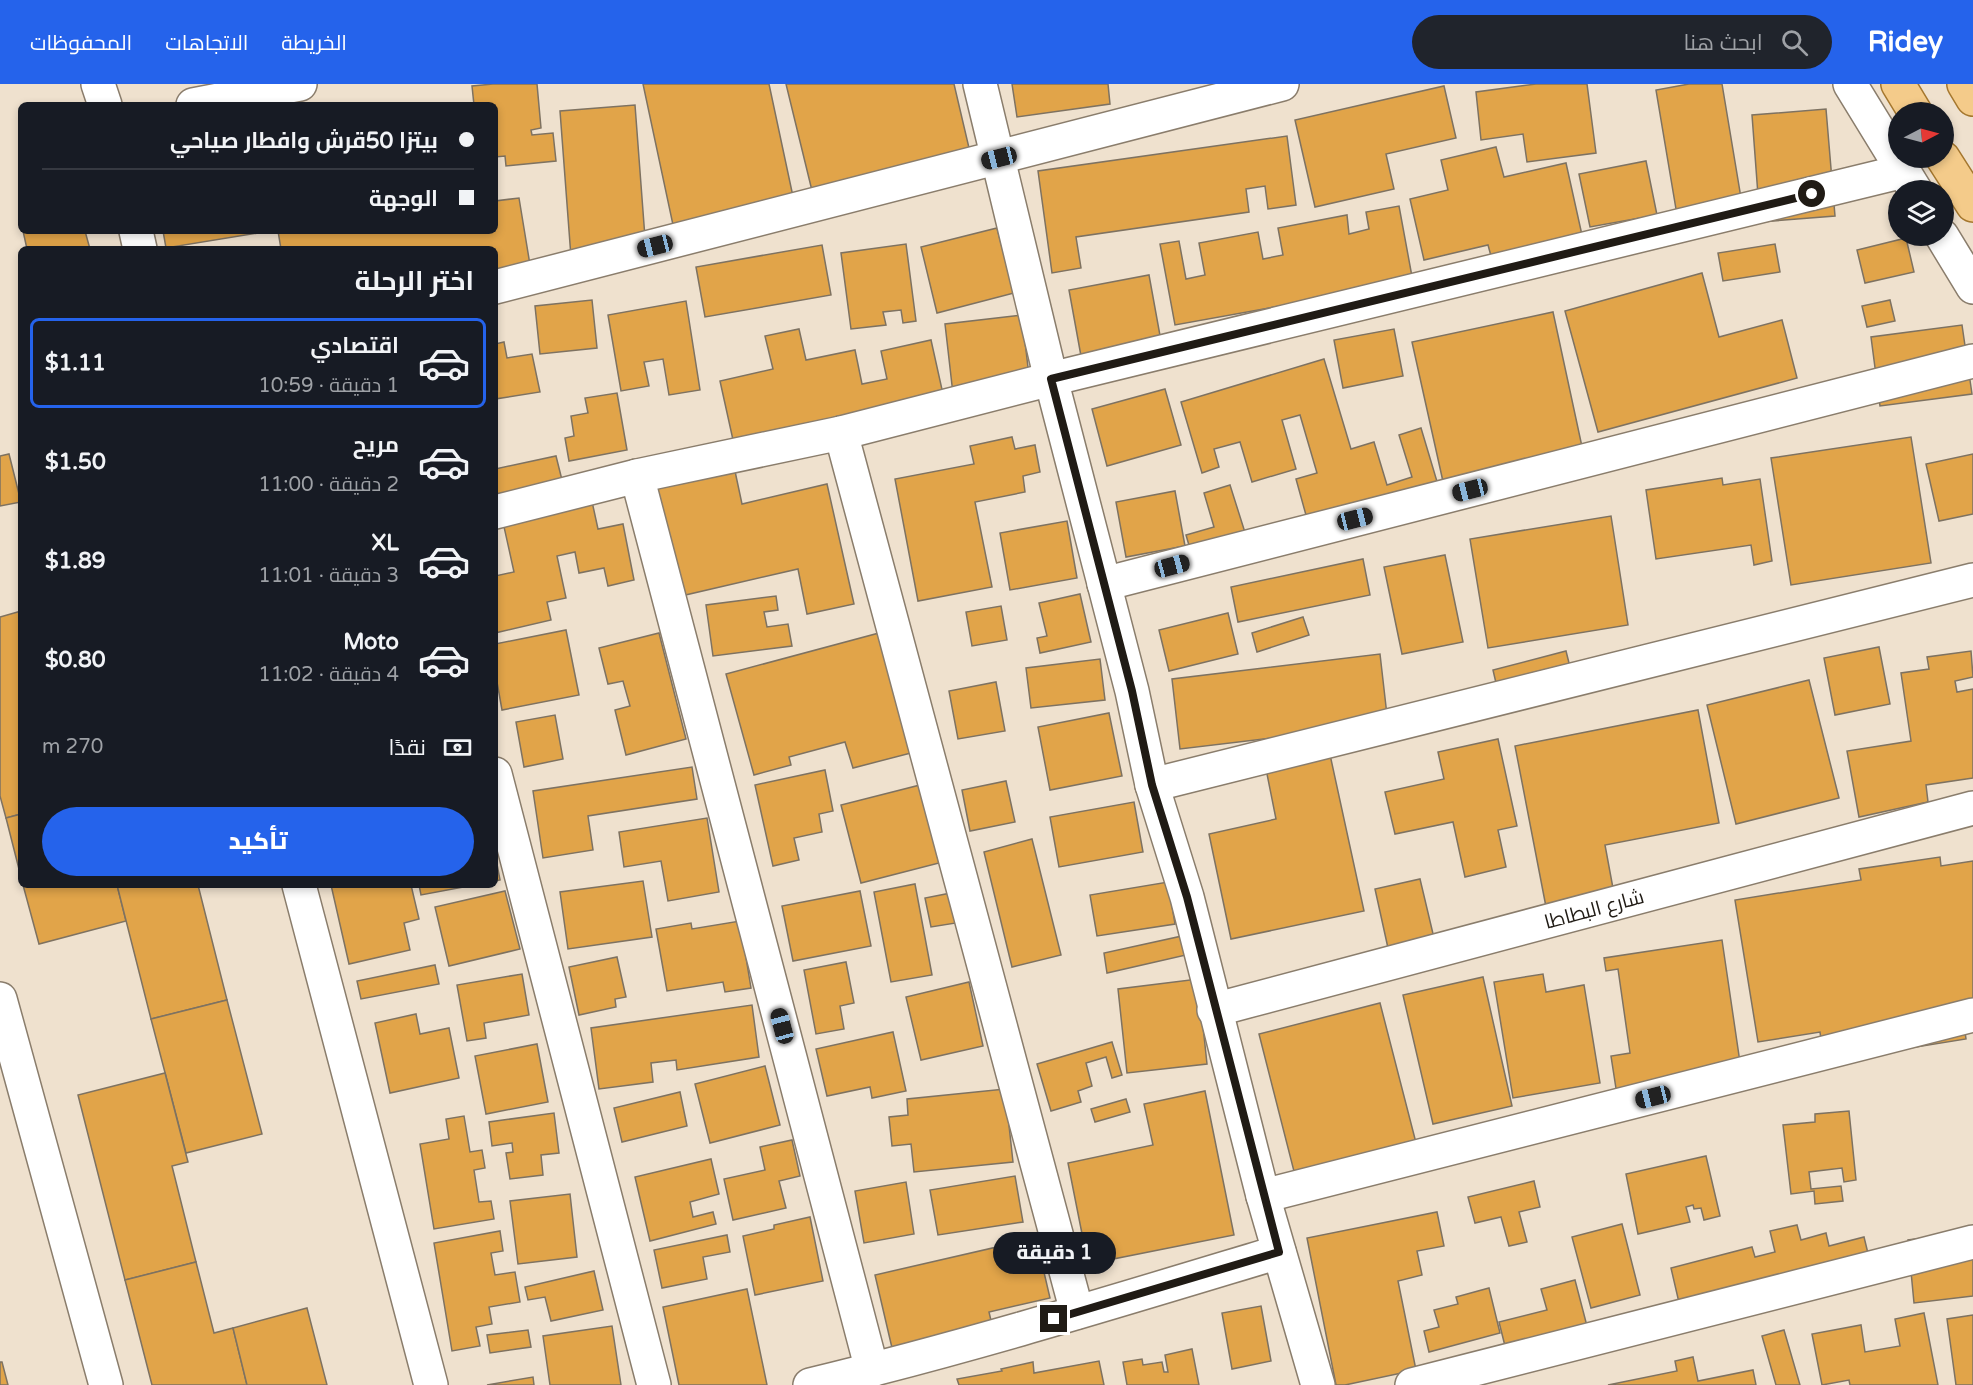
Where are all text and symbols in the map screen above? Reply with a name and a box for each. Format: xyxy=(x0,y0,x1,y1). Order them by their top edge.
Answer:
search box xyxy=(1412,15,1832,69)
text: Ridey xyxy=(1868,25,1943,59)
icon: search xyxy=(1778,26,1811,59)
text: ابحث هنا xyxy=(1683,30,1763,56)
text: المحفوظات xyxy=(30,31,132,56)
text: الاتجاهات xyxy=(165,31,248,56)
text: الخريطة xyxy=(281,31,347,56)
north arrow xyxy=(1888,102,1954,168)
map controls xyxy=(1888,102,1954,246)
text: بيتزا 50قرش وافطار صياحي xyxy=(170,128,438,154)
car xyxy=(979,145,1019,171)
route start xyxy=(1798,180,1825,207)
button: layers xyxy=(1888,180,1954,246)
text: الوجهة xyxy=(369,186,438,212)
car xyxy=(635,233,675,259)
text: اختر الرحلة xyxy=(355,265,474,298)
text: اقتصادي xyxy=(310,333,399,359)
icon: car xyxy=(417,336,471,390)
text: $1.11 xyxy=(45,350,106,376)
text: 1 دقيقة · 10:59 xyxy=(258,374,399,398)
text: مريح xyxy=(353,432,399,458)
icon: car xyxy=(417,435,471,489)
text: $1.50 xyxy=(45,449,106,475)
text: 2 دقيقة · 11:00 xyxy=(258,473,399,497)
car xyxy=(1450,477,1490,503)
car xyxy=(1335,506,1375,532)
text: XL xyxy=(372,530,399,556)
icon: car xyxy=(417,534,471,588)
text: $1.89 xyxy=(45,548,106,574)
car xyxy=(1152,553,1192,579)
text: 3 دقيقة · 11:01 xyxy=(258,564,399,588)
text: Moto xyxy=(343,629,399,655)
icon: car xyxy=(417,633,471,687)
text: $0.80 xyxy=(45,647,106,673)
text: 4 دقيقة · 11:02 xyxy=(258,663,399,687)
icon: cash xyxy=(441,731,474,764)
text: 270 m xyxy=(42,735,103,759)
text: نقدًا xyxy=(388,735,426,761)
button: تأكيد xyxy=(42,807,474,876)
street label: شارع البطاطا xyxy=(1542,885,1647,936)
car xyxy=(769,1006,795,1046)
car xyxy=(1633,1084,1673,1110)
callout: 1 دقيقة xyxy=(992,1232,1116,1274)
text: 1 دقيقة xyxy=(1017,1241,1092,1265)
route end xyxy=(1040,1305,1067,1332)

